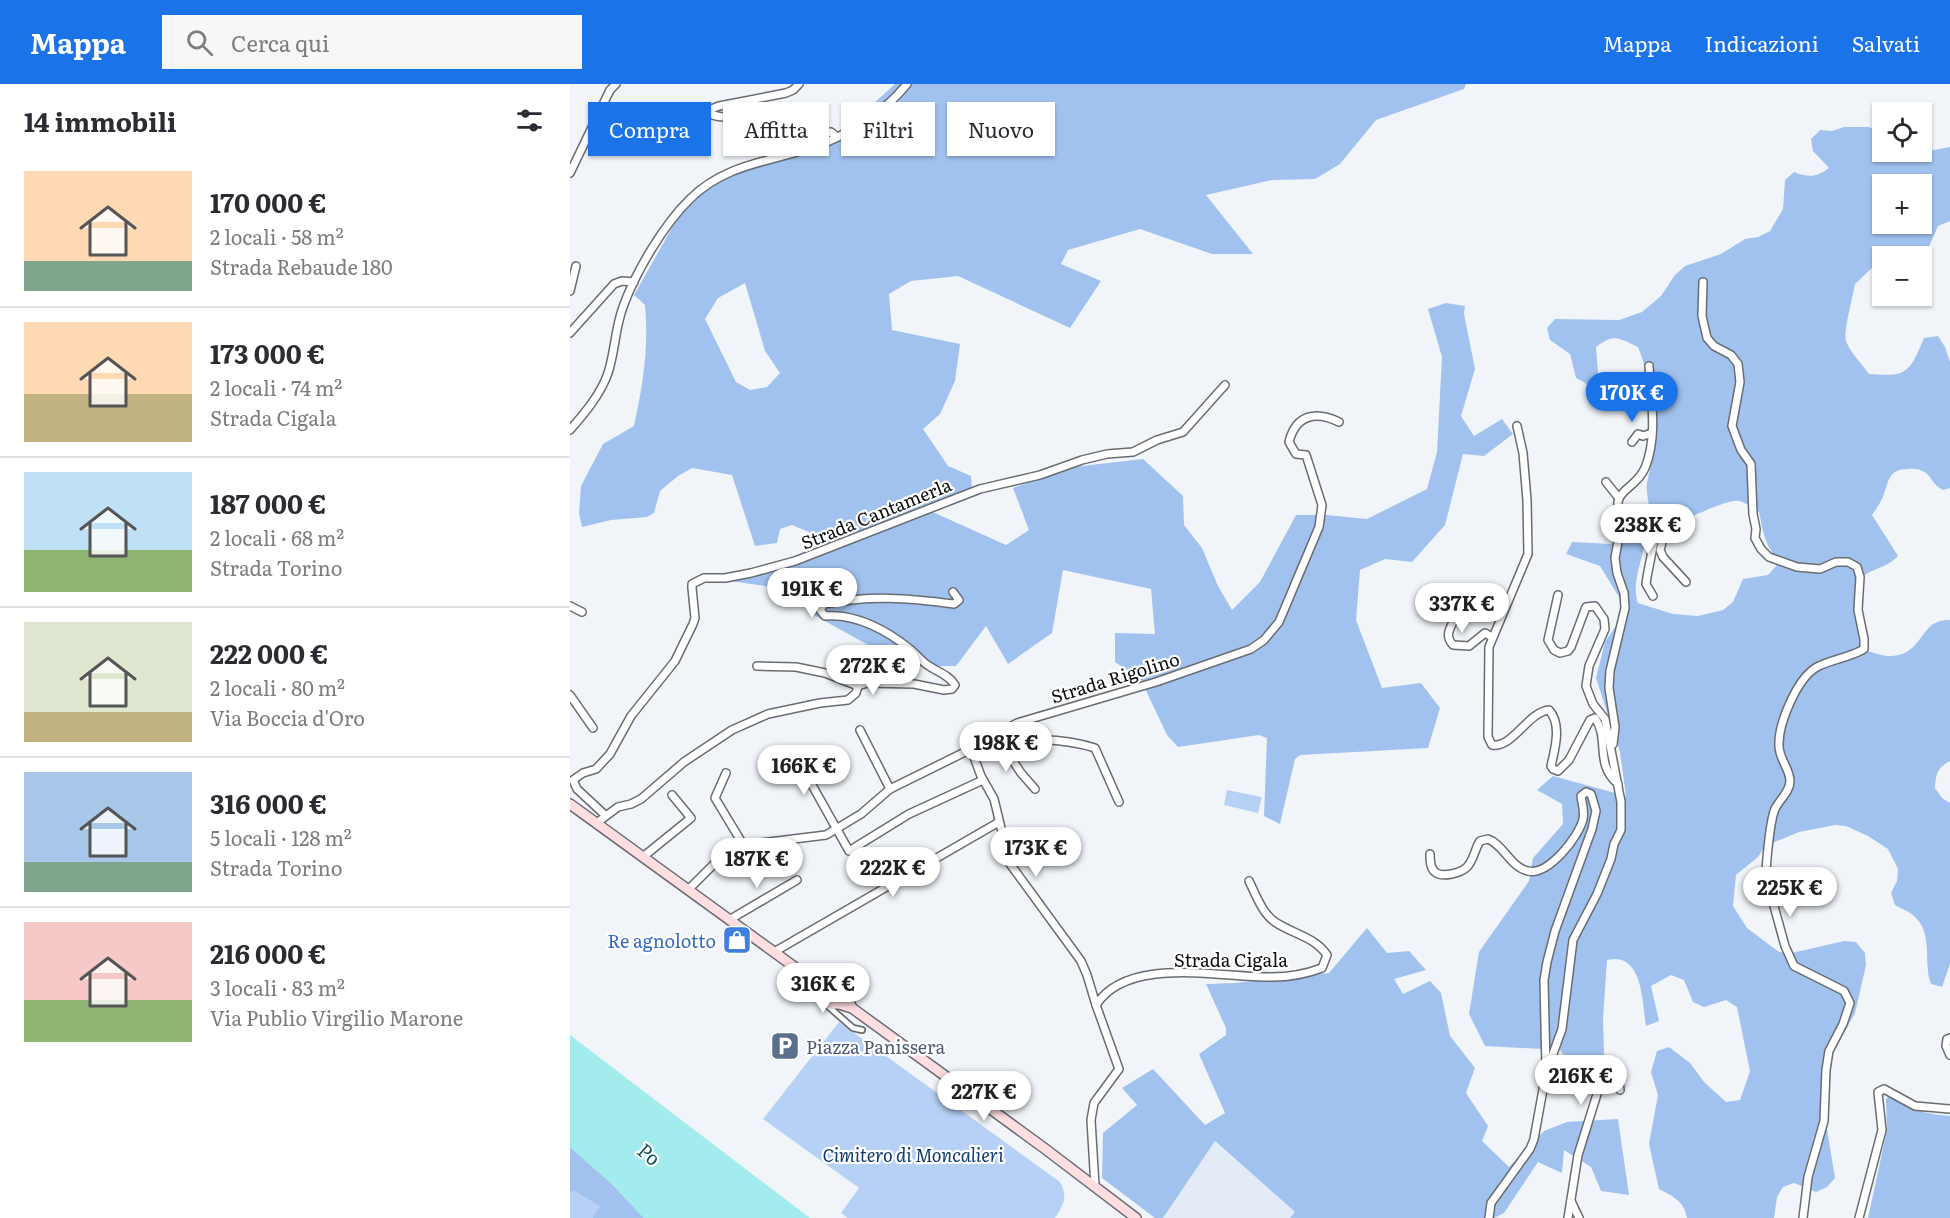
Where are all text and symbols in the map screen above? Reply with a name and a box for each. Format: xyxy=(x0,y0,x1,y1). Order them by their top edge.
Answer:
search box xyxy=(162,15,582,69)
text: Mappa xyxy=(30,21,126,63)
icon: search xyxy=(183,26,216,59)
text: Cerca qui xyxy=(231,26,329,59)
text: Mappa xyxy=(1603,27,1672,58)
text: Indicazioni xyxy=(1705,27,1819,58)
text: Salvati xyxy=(1852,27,1920,58)
text: 14 immobili xyxy=(24,101,177,140)
chip: Compra xyxy=(588,102,711,156)
chip: Affitta xyxy=(723,102,829,156)
chip: Filtri xyxy=(841,102,935,156)
chip: Nuovo xyxy=(947,102,1055,156)
map controls xyxy=(1872,102,1932,306)
button: locate xyxy=(1872,102,1932,162)
icon: filters xyxy=(513,104,546,137)
button: + xyxy=(1872,174,1932,234)
text: 170 000 € xyxy=(210,182,327,221)
icon: home xyxy=(72,195,144,267)
text: 2 locali · 58 m² xyxy=(210,221,344,251)
button: − xyxy=(1872,246,1932,306)
text: Strada Rebaude 180 xyxy=(210,251,392,281)
text: 173 000 € xyxy=(210,333,325,372)
icon: home xyxy=(72,346,144,418)
text: 2 locali · 74 m² xyxy=(210,372,342,402)
pin: 170K € xyxy=(1583,372,1681,423)
text: 170K € xyxy=(1600,376,1664,406)
text: Strada Cigala xyxy=(210,402,336,432)
street label: Strada Cantamerla xyxy=(797,470,956,556)
text: 187 000 € xyxy=(210,483,326,522)
icon: home xyxy=(72,496,144,568)
pin: 238K € xyxy=(1599,504,1697,555)
text: 238K € xyxy=(1614,508,1682,538)
text: 2 locali · 68 m² xyxy=(210,522,344,552)
text: Strada Torino xyxy=(210,552,342,582)
pin: 191K € xyxy=(763,568,861,619)
text: 191K € xyxy=(781,572,843,602)
pin: 337K € xyxy=(1413,583,1511,634)
text: 337K € xyxy=(1429,587,1495,617)
text: 222 000 € xyxy=(210,633,328,672)
pin: 272K € xyxy=(824,645,922,696)
street label: Strada Rigolino xyxy=(1047,645,1183,709)
icon: home xyxy=(72,646,144,718)
text: 272K € xyxy=(840,649,906,679)
text: 2 locali · 80 m² xyxy=(210,672,345,702)
text: Via Boccia d'Oro xyxy=(210,702,365,732)
pin: 198K € xyxy=(957,722,1055,773)
text: 198K € xyxy=(973,726,1039,756)
pin: 166K € xyxy=(755,745,853,796)
text: 166K € xyxy=(771,749,837,779)
text: 316 000 € xyxy=(210,783,327,822)
icon: home xyxy=(72,796,144,868)
text: 5 locali · 128 m² xyxy=(210,822,352,852)
pin: 173K € xyxy=(987,827,1085,878)
text: 173K € xyxy=(1004,831,1068,861)
pin: 187K € xyxy=(708,838,806,889)
text: 187K € xyxy=(725,842,789,872)
pin: 222K € xyxy=(844,847,942,898)
text: 222K € xyxy=(860,851,926,881)
text: Strada Torino xyxy=(210,852,342,882)
pin: 225K € xyxy=(1741,867,1839,918)
text: 225K € xyxy=(1757,871,1823,901)
shop icon: Re agnolotto xyxy=(721,924,753,956)
place label: Re agnolotto xyxy=(608,927,716,954)
text: 216 000 € xyxy=(210,933,326,972)
icon: home xyxy=(72,946,144,1018)
street label: Strada Cigala xyxy=(1174,946,1288,973)
pin: 316K € xyxy=(774,963,872,1014)
text: 316K € xyxy=(791,967,855,997)
text: 3 locali · 83 m² xyxy=(210,972,345,1002)
text: Via Publio Virgilio Marone xyxy=(210,1002,463,1032)
parking icon: Piazza Panissera xyxy=(769,1030,801,1062)
place label: Piazza Panissera xyxy=(806,1033,946,1060)
pin: 216K € xyxy=(1532,1055,1630,1106)
text: 216K € xyxy=(1549,1059,1613,1089)
pin: 227K € xyxy=(935,1071,1033,1122)
text: 227K € xyxy=(951,1075,1017,1105)
water label: Po xyxy=(632,1134,668,1172)
park label: Cimitero di Moncalieri xyxy=(822,1141,1004,1168)

